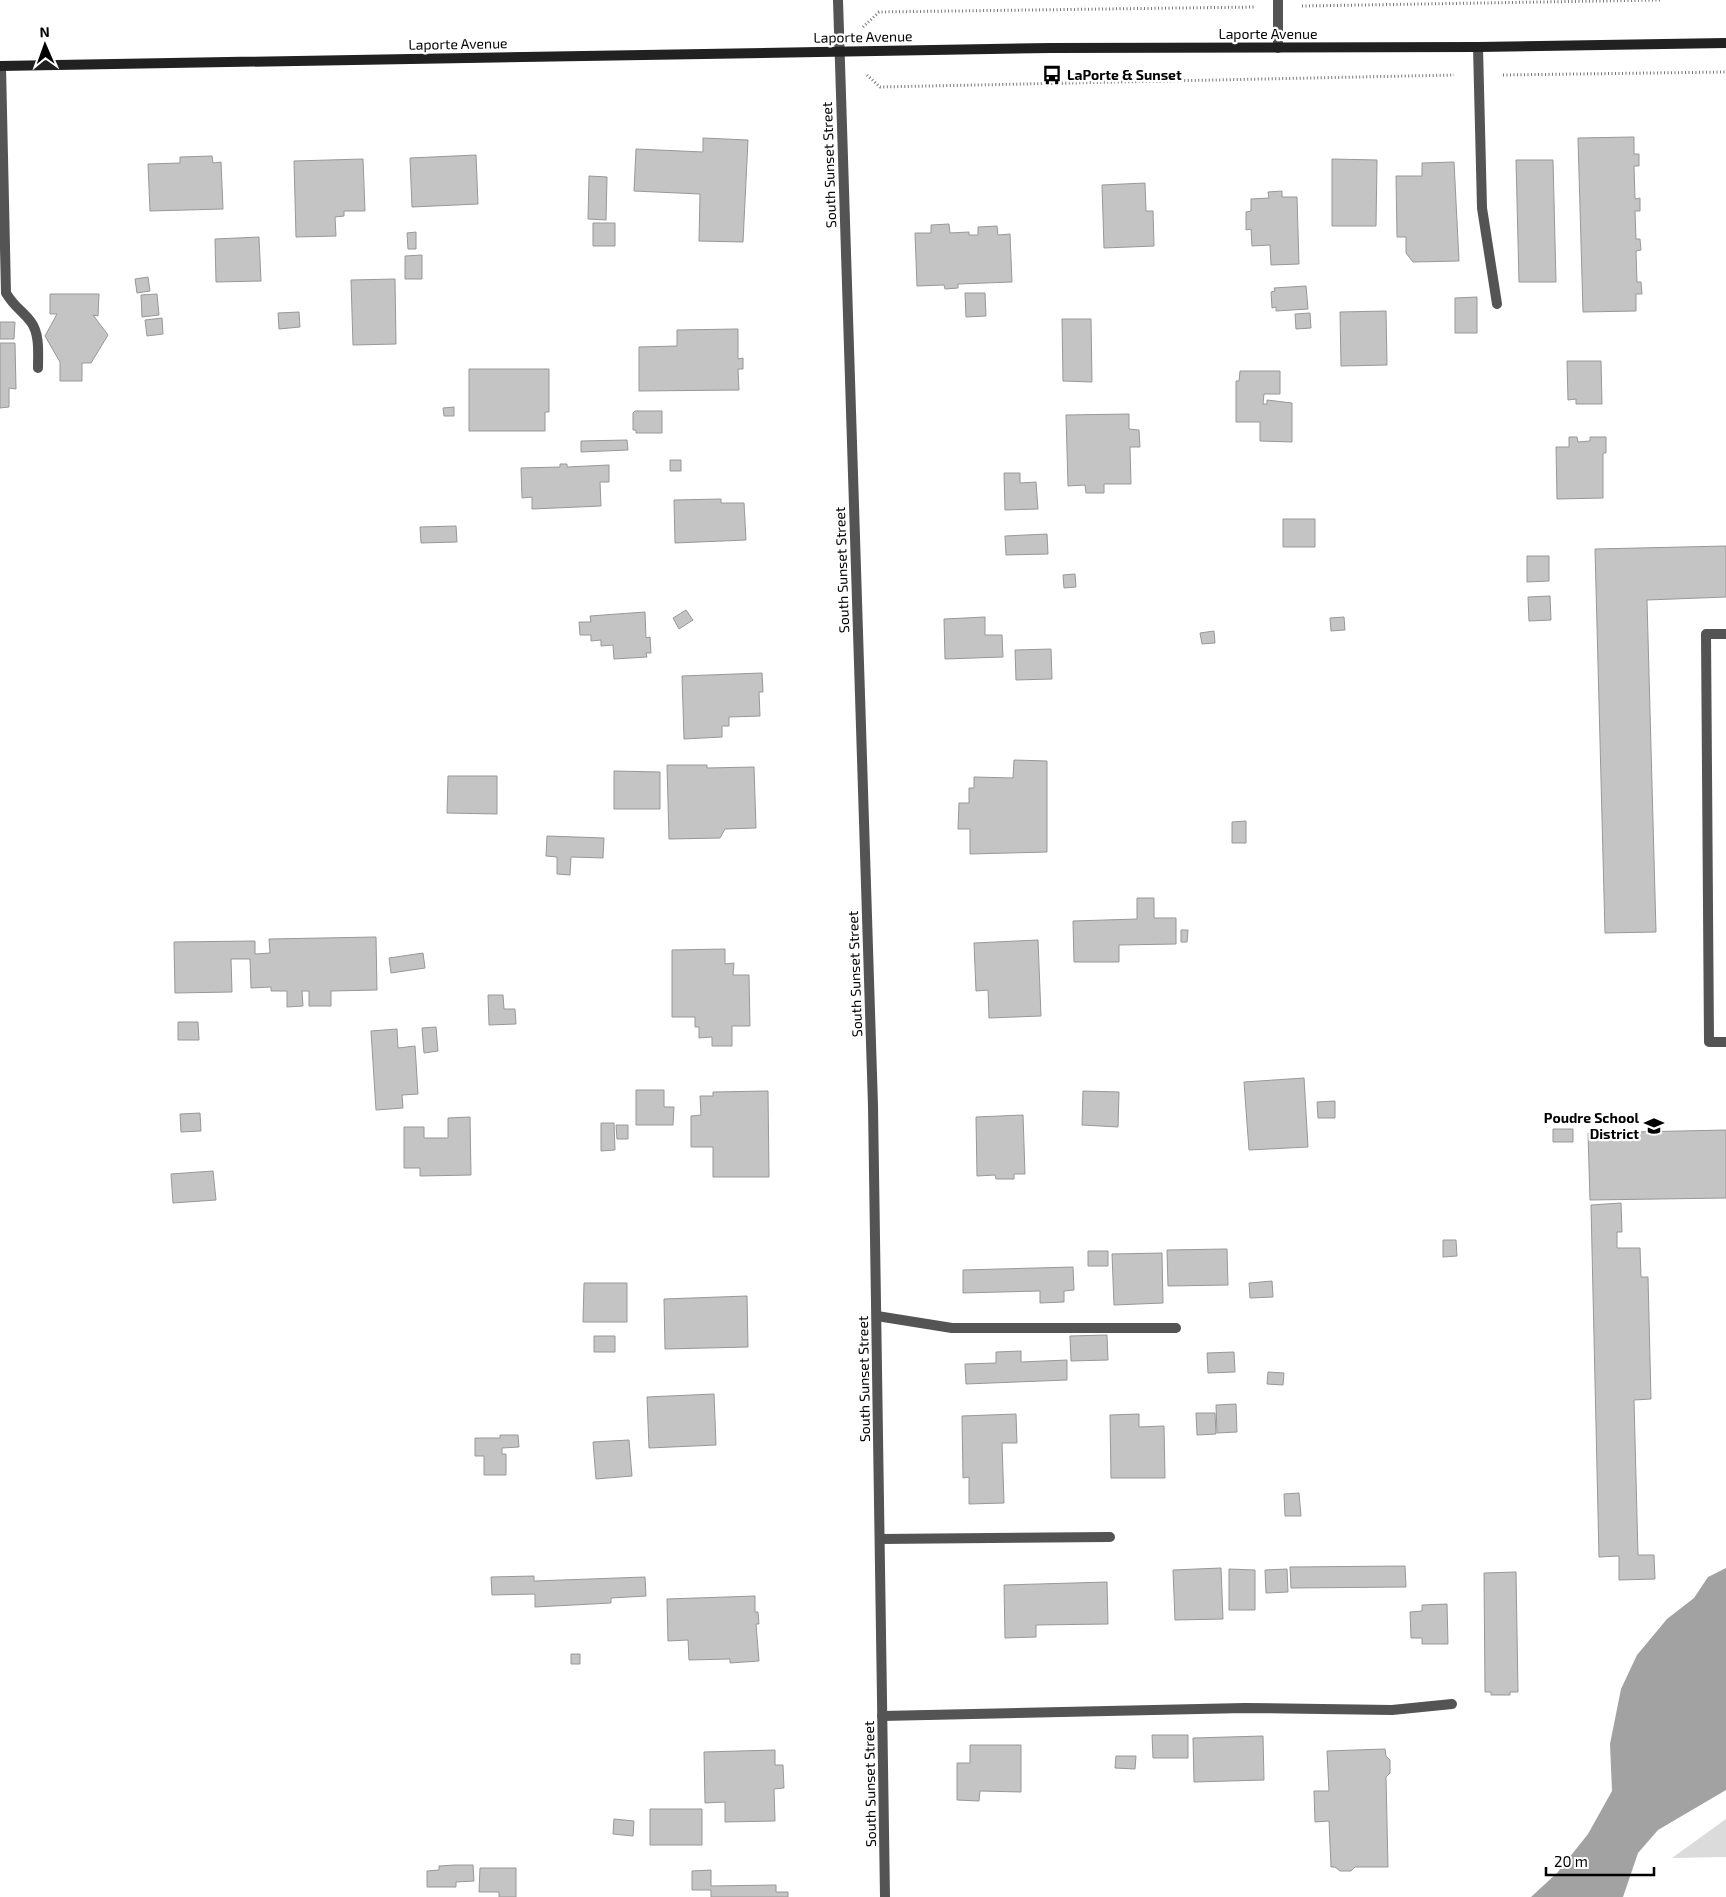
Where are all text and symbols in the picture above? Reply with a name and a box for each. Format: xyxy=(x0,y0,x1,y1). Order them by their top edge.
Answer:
north arrow xyxy=(20,20,70,70)
text: N xyxy=(39,23,50,40)
street label: Laporte Avenue xyxy=(1218,25,1318,42)
street label: Laporte Avenue xyxy=(813,27,913,46)
street label: Laporte Avenue xyxy=(408,34,508,53)
bus stop icon: LaPorte & Sunset xyxy=(1041,64,1063,86)
place label: LaPorte & Sunset xyxy=(1067,66,1182,83)
street label: South Sunset Street xyxy=(818,102,839,228)
street label: South Sunset Street xyxy=(831,507,852,633)
street label: South Sunset Street xyxy=(844,911,865,1037)
place label: Poudre School District xyxy=(1544,1109,1639,1142)
school or university icon: Poudre School District xyxy=(1643,1115,1665,1137)
street label: South Sunset Street xyxy=(854,1316,873,1442)
street label: South Sunset Street xyxy=(860,1721,879,1847)
scale bar xyxy=(1546,1844,1654,1876)
text: 20 m xyxy=(1554,1852,1588,1870)

